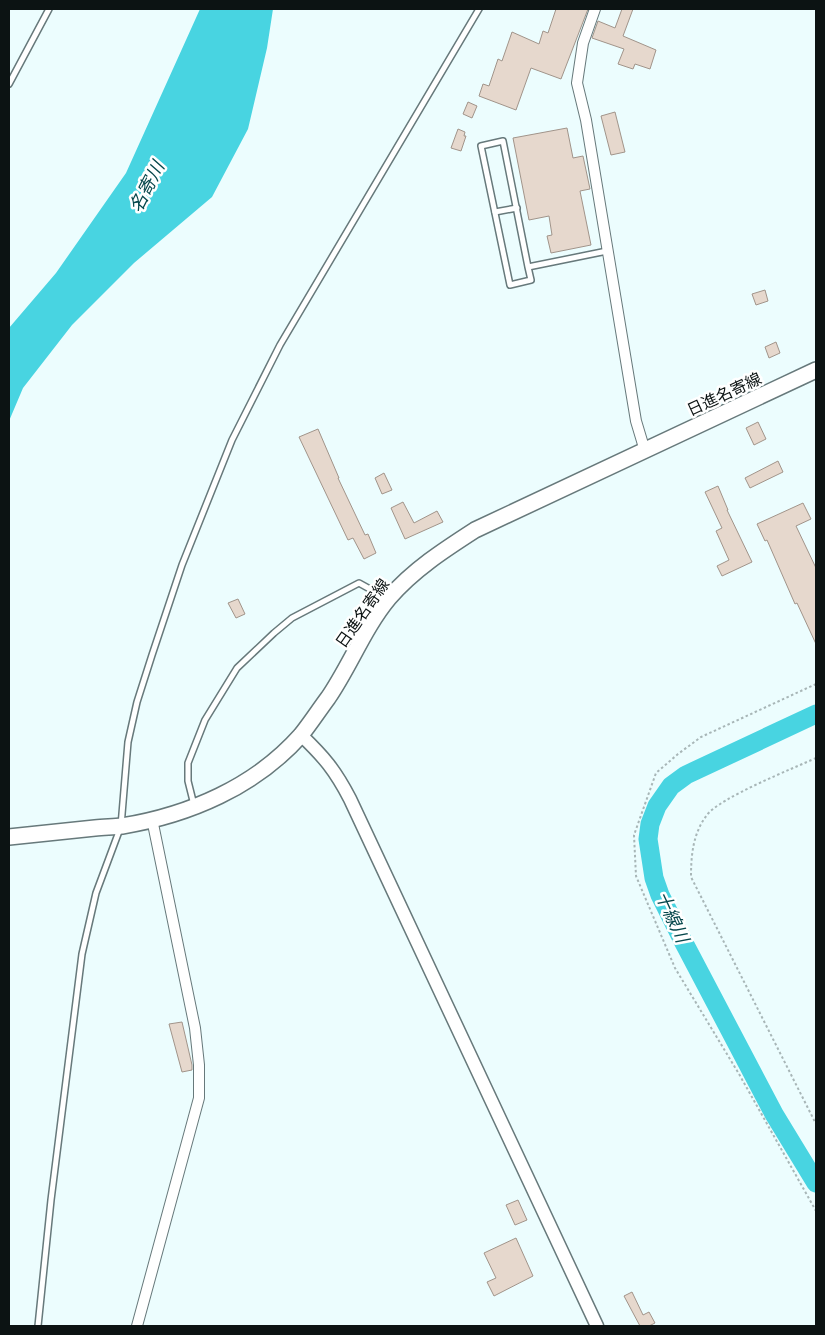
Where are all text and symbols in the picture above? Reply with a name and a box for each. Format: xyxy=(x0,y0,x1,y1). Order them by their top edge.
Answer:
water label: 名寄川 xyxy=(124,156,169,216)
street label: 日進名寄線 xyxy=(684,368,764,419)
street label: 日進名寄線 xyxy=(331,574,392,651)
water label: 十線川 xyxy=(652,887,695,948)

